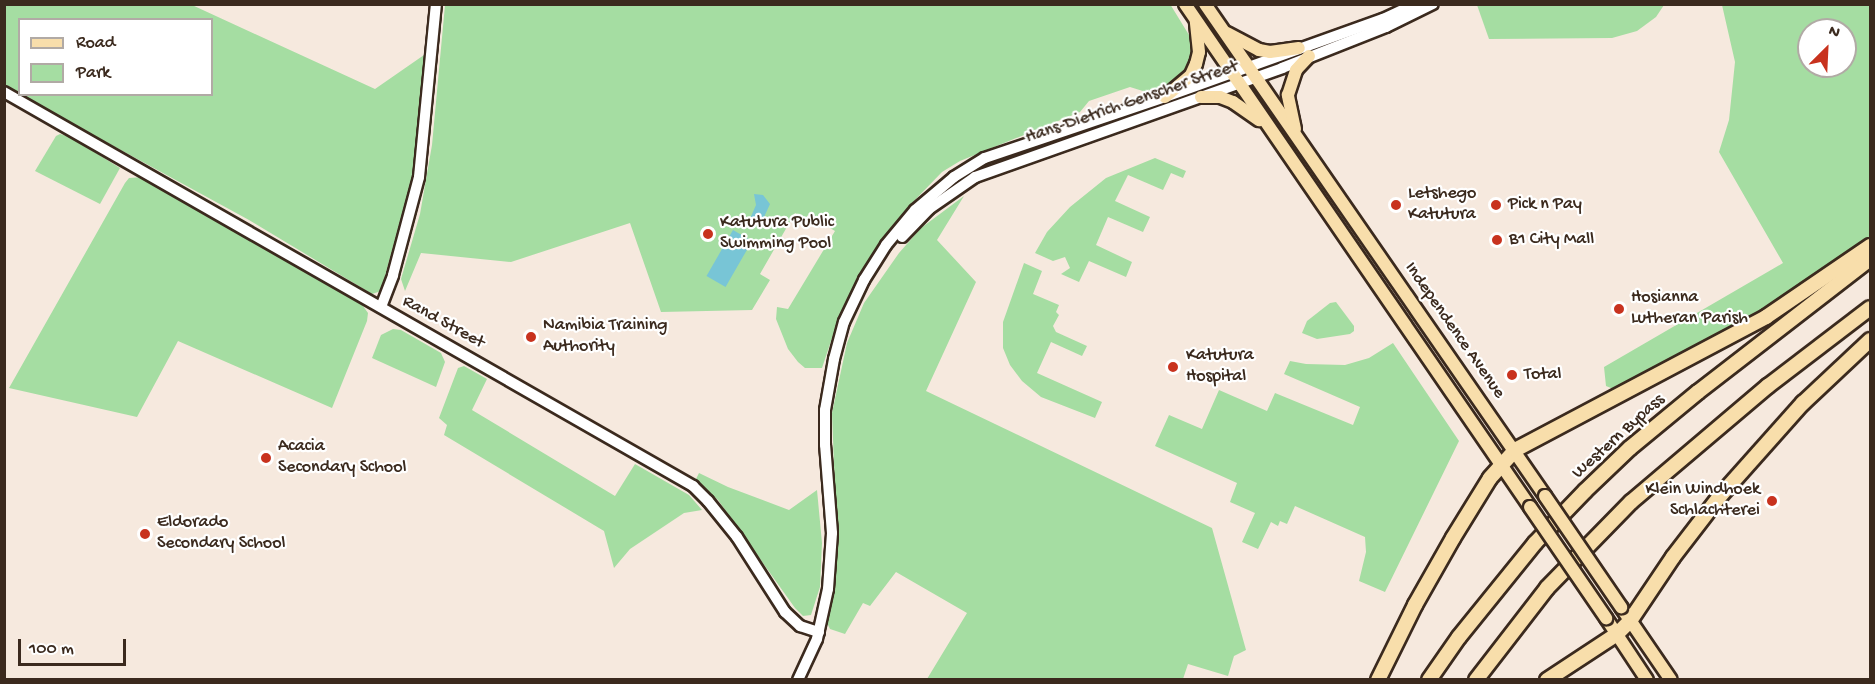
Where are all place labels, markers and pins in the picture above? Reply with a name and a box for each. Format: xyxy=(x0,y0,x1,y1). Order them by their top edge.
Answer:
place label: Letshego Katutura xyxy=(1408,184,1476,226)
place label: Pick n Pay xyxy=(1508,194,1582,216)
marker: Letshego Katutura xyxy=(1389,198,1403,212)
marker: Pick n Pay xyxy=(1489,198,1503,212)
place label: Katutura Public Swimming Pool xyxy=(720,213,834,256)
marker: Katutura Public Swimming Pool xyxy=(701,227,715,241)
place label: B1 City Mall xyxy=(1509,229,1594,251)
marker: B1 City Mall xyxy=(1490,233,1504,247)
place label: Hosianna Lutheran Parish xyxy=(1631,288,1748,330)
marker: Hosianna Lutheran Parish xyxy=(1612,302,1626,316)
place label: Namibia Training Authority xyxy=(543,316,668,358)
marker: Namibia Training Authority xyxy=(524,330,538,344)
place label: Katutura Hospital xyxy=(1186,346,1254,388)
marker: Katutura Hospital xyxy=(1164,358,1182,376)
place label: Total xyxy=(1524,364,1562,386)
marker: Total xyxy=(1505,368,1519,382)
place label: Acacia Secondary School xyxy=(278,437,406,480)
marker: Acacia Secondary School xyxy=(259,451,273,465)
place label: Klein Windhoek Schlachterei xyxy=(1645,480,1760,522)
marker: Klein Windhoek Schlachterei xyxy=(1765,494,1779,508)
place label: Eldorado Secondary School xyxy=(157,513,285,556)
marker: Eldorado Secondary School xyxy=(138,527,152,541)

